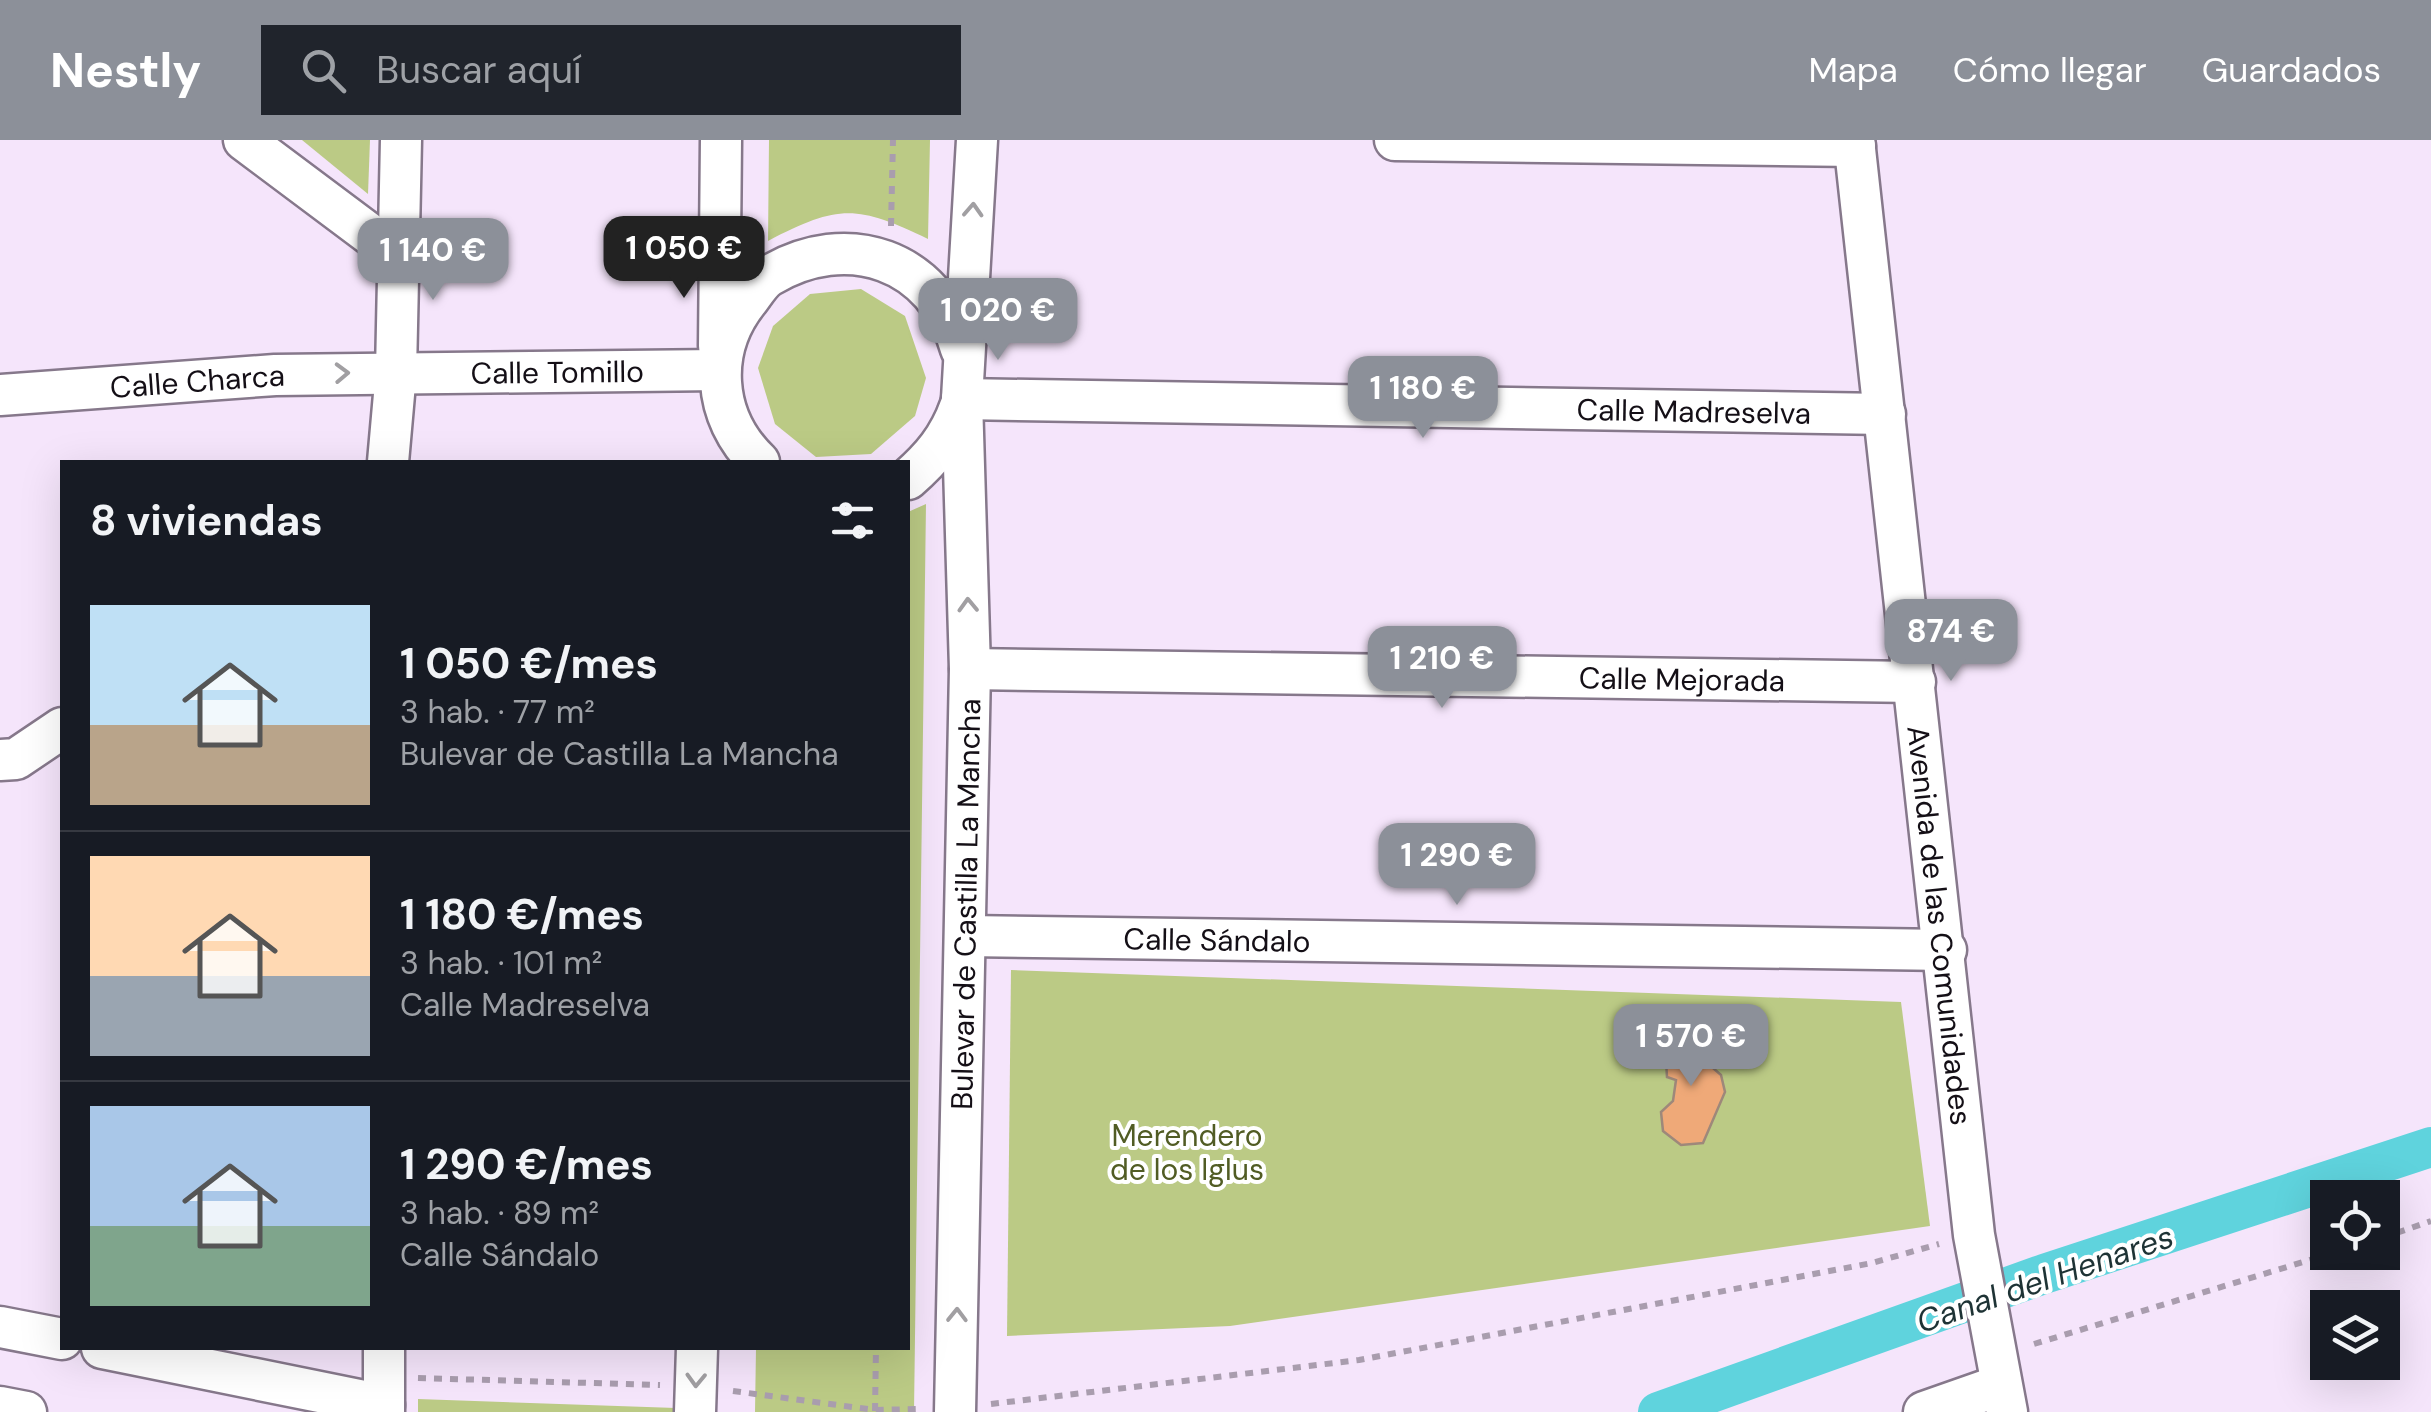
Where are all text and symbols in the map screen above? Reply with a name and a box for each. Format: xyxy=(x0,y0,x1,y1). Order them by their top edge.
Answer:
search box xyxy=(261,25,961,115)
text: Nestly xyxy=(50,39,201,102)
icon: search xyxy=(296,43,351,98)
text: Buscar aquí xyxy=(376,45,581,95)
text: Mapa xyxy=(1808,47,1898,93)
text: Cómo llegar xyxy=(1953,47,2147,93)
text: Guardados xyxy=(2202,47,2381,93)
one-way arrow xyxy=(962,202,983,218)
pin: 1 050 € xyxy=(592,216,776,301)
pin: 1 140 € xyxy=(341,218,525,303)
text: 1 050 € xyxy=(626,227,742,269)
text: 1 140 € xyxy=(380,229,486,271)
pin: 1 020 € xyxy=(906,278,1090,363)
text: 1 020 € xyxy=(940,289,1056,331)
street label: Calle Tomillo xyxy=(470,351,644,392)
street label: Calle Charca xyxy=(109,355,285,406)
pin: 1 180 € xyxy=(1331,356,1515,441)
one-way arrow xyxy=(334,363,350,384)
text: 1 180 € xyxy=(1370,367,1476,409)
street label: Calle Madreselva xyxy=(1576,389,1811,432)
text: 8 viviendas xyxy=(90,493,323,548)
icon: filters xyxy=(825,493,880,548)
one-way arrow xyxy=(958,596,979,612)
pin: 874 € xyxy=(1881,599,2021,684)
text: 874 € xyxy=(1907,610,1995,652)
pin: 1 210 € xyxy=(1350,626,1534,711)
text: 1 050 €/mes xyxy=(400,636,658,691)
text: 1 210 € xyxy=(1390,637,1494,679)
icon: home xyxy=(170,645,290,765)
street label: Calle Mejorada xyxy=(1579,658,1785,700)
text: 3 hab. · 77 m² xyxy=(400,691,595,733)
street label: Bulevar de Castilla La Mancha xyxy=(942,698,989,1110)
street label: Avenida de las Comunidades xyxy=(1899,724,1981,1127)
text: Bulevar de Castilla La Mancha xyxy=(400,733,839,775)
pin: 1 290 € xyxy=(1365,823,1549,908)
text: 1 290 € xyxy=(1400,834,1514,876)
text: 1 180 €/mes xyxy=(400,887,644,942)
icon: home xyxy=(170,896,290,1016)
street label: Calle Sándalo xyxy=(1123,919,1311,960)
text: 3 hab. · 101 m² xyxy=(400,942,602,984)
text: Calle Madreselva xyxy=(400,984,650,1026)
pin: 1 570 € xyxy=(1599,1004,1783,1089)
text: 1 570 € xyxy=(1635,1015,1747,1057)
park label: Merendero de los Iglus xyxy=(1110,1116,1264,1189)
text: 1 290 €/mes xyxy=(400,1137,653,1192)
icon: home xyxy=(170,1146,290,1266)
map controls xyxy=(2310,1180,2400,1380)
button: locate xyxy=(2310,1180,2400,1270)
text: 3 hab. · 89 m² xyxy=(400,1192,599,1234)
water label: Canal del Henares xyxy=(1911,1215,2179,1343)
text: Calle Sándalo xyxy=(400,1234,599,1276)
button: layers xyxy=(2310,1290,2400,1380)
one-way arrow xyxy=(947,1306,968,1322)
one-way arrow xyxy=(686,1372,707,1388)

